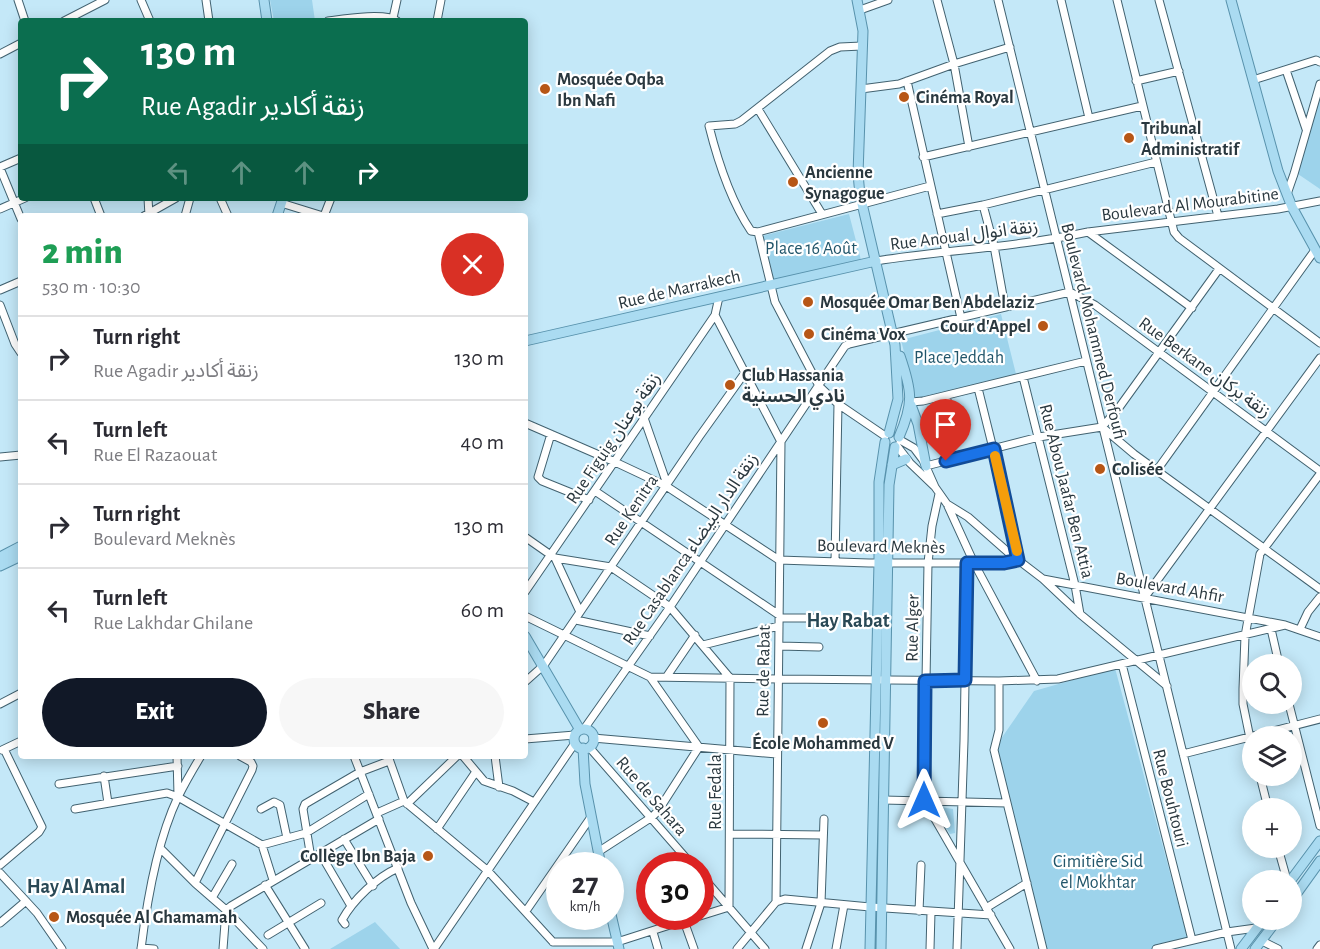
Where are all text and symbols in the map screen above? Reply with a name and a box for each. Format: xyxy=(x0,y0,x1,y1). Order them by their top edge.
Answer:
text: 130 m xyxy=(141,31,236,73)
icon: right xyxy=(42,42,120,120)
place label: Mosquée Oqba Ibn Nafi xyxy=(557,71,665,110)
marker: Mosquée Oqba Ibn Nafi xyxy=(538,82,552,96)
place label: Cinéma Royal xyxy=(916,89,1014,107)
marker: Cinéma Royal xyxy=(897,90,911,104)
text: Rue Agadir زنقة أكادير xyxy=(141,93,365,120)
place label: Tribunal Administratif xyxy=(1141,120,1241,159)
marker: Tribunal Administratif xyxy=(1122,131,1136,145)
icon: left xyxy=(162,156,195,189)
icon: ahead xyxy=(225,156,258,189)
icon: ahead xyxy=(288,156,321,189)
icon: right xyxy=(351,156,384,189)
place label: Ancienne Synagogue xyxy=(805,164,885,203)
marker: Ancienne Synagogue xyxy=(786,175,800,189)
street label: Boulevard Al Mourabitine xyxy=(1100,185,1280,225)
street label: Rue Anoual زنقة انوال xyxy=(889,218,1039,255)
street label: Boulevard Mohammed Derfoufi xyxy=(1057,221,1129,441)
button: close xyxy=(441,233,504,296)
text: 2 min xyxy=(42,234,123,270)
park label: Place 16 Août xyxy=(765,240,857,258)
street label: Rue de Marrakech xyxy=(616,267,742,313)
text: 530 m · 10:30 xyxy=(42,277,140,297)
place label: Mosquée Omar Ben Abdelaziz xyxy=(820,294,1035,312)
marker: Mosquée Omar Ben Abdelaziz xyxy=(801,295,815,309)
street label: Rue Berkane زنقة بركان xyxy=(1135,314,1274,422)
place label: Cour d'Appel xyxy=(940,318,1031,336)
marker: Cour d'Appel xyxy=(1036,319,1050,333)
text: Turn right xyxy=(93,326,180,348)
place label: Cinéma Vox xyxy=(821,326,906,344)
marker: Cinéma Vox xyxy=(802,327,816,341)
icon: right xyxy=(42,342,75,375)
text: 130 m xyxy=(455,347,504,369)
park label: Place Jeddah xyxy=(914,349,1004,367)
text: Rue Agadir زنقة أكادير xyxy=(93,361,259,381)
place label: Club Hassania نادي الحسنية xyxy=(742,367,845,410)
street label: Rue Figuig زنقة بوعنان xyxy=(563,370,665,508)
marker: Club Hassania نادي الحسنية xyxy=(723,378,737,392)
pin xyxy=(920,399,971,461)
street label: Rue Abou Jaafar Ben Attia xyxy=(1036,402,1096,580)
icon: arrive xyxy=(929,408,962,441)
text: Turn left xyxy=(93,419,167,441)
icon: left xyxy=(42,426,75,459)
text: 40 m xyxy=(461,431,504,453)
text: Rue El Razaouat xyxy=(93,445,217,465)
street label: Rue Casablanca زنقة الدار البيضاء xyxy=(620,450,763,649)
place label: Colisée xyxy=(1112,461,1163,479)
marker: Colisée xyxy=(1093,462,1107,476)
street label: Rue Kenitra xyxy=(602,472,662,549)
text: Turn right xyxy=(93,503,180,525)
icon: right xyxy=(42,510,75,543)
text: 130 m xyxy=(455,515,504,537)
text: Boulevard Meknès xyxy=(93,529,236,549)
street label: Boulevard Meknès xyxy=(817,537,945,557)
street label: Boulevard Ahfir xyxy=(1114,570,1225,606)
text: Turn left xyxy=(93,587,167,609)
icon: left xyxy=(42,594,75,627)
street label: Rue Alger xyxy=(903,594,923,662)
text: 60 m xyxy=(461,599,504,621)
district label: Hay Rabat xyxy=(806,611,890,631)
text: Rue Lakhdar Ghilane xyxy=(93,613,253,633)
street label: Rue de Rabat xyxy=(754,625,774,717)
map controls xyxy=(1242,654,1302,930)
button: search xyxy=(1242,654,1302,714)
button: Exit xyxy=(42,678,267,747)
button: Share xyxy=(279,678,504,747)
marker: École Mohammed V xyxy=(816,716,830,730)
button: layers xyxy=(1242,726,1302,786)
place label: École Mohammed V xyxy=(752,732,894,753)
street label: Rue Bouhtouri xyxy=(1149,747,1191,849)
street label: Rue de Sahara xyxy=(612,754,690,840)
street label: Rue Fedala xyxy=(707,754,725,830)
position arrow xyxy=(892,768,956,832)
button: + xyxy=(1242,798,1302,858)
place label: Collège Ibn Baja xyxy=(300,848,416,866)
marker: Collège Ibn Baja xyxy=(421,849,435,863)
speed limit sign: 30 xyxy=(636,852,714,930)
park label: Cimitière Sid el Mokhtar xyxy=(1053,853,1143,892)
text: 27 xyxy=(571,869,599,899)
button: − xyxy=(1242,870,1302,930)
district label: Hay Al Amal xyxy=(27,877,125,897)
text: km/h xyxy=(570,899,600,914)
place label: Mosquée Al Ghamamah xyxy=(66,909,237,927)
marker: Mosquée Al Ghamamah xyxy=(47,910,61,924)

